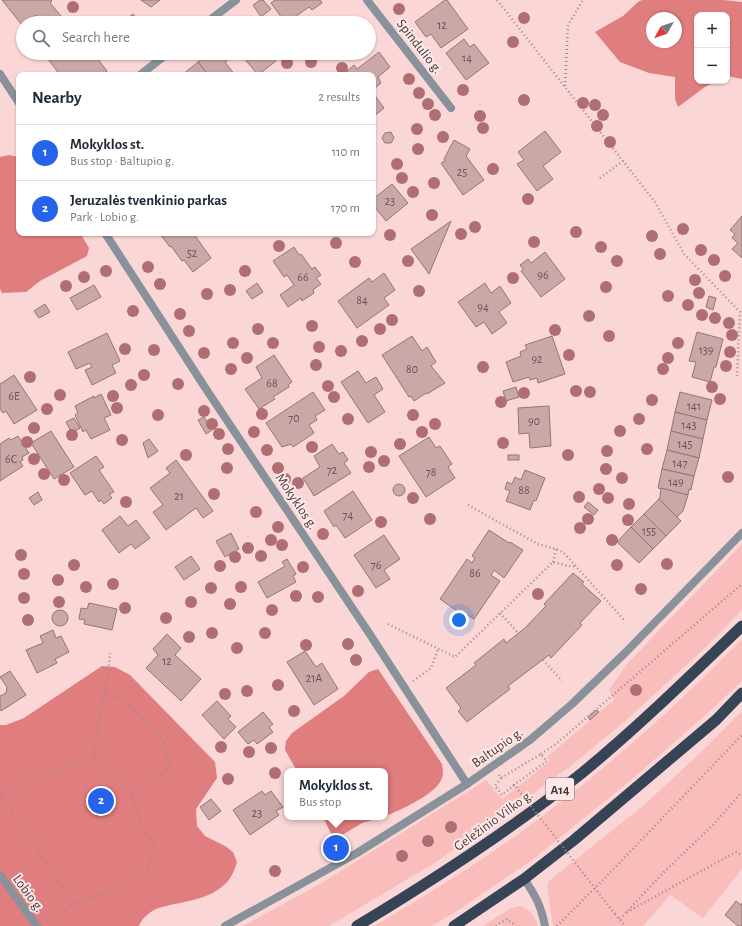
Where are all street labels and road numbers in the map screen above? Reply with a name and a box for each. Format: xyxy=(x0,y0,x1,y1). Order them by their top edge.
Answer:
street label: Spindulio g. xyxy=(394,17,445,76)
street label: Mokyklos g. xyxy=(272,471,320,532)
street label: Baltupio g. xyxy=(469,725,526,770)
road number: A14 xyxy=(546,778,574,800)
street label: Geležinio Vilko g. xyxy=(452,788,536,854)
street label: Lobio g. xyxy=(10,872,46,915)

